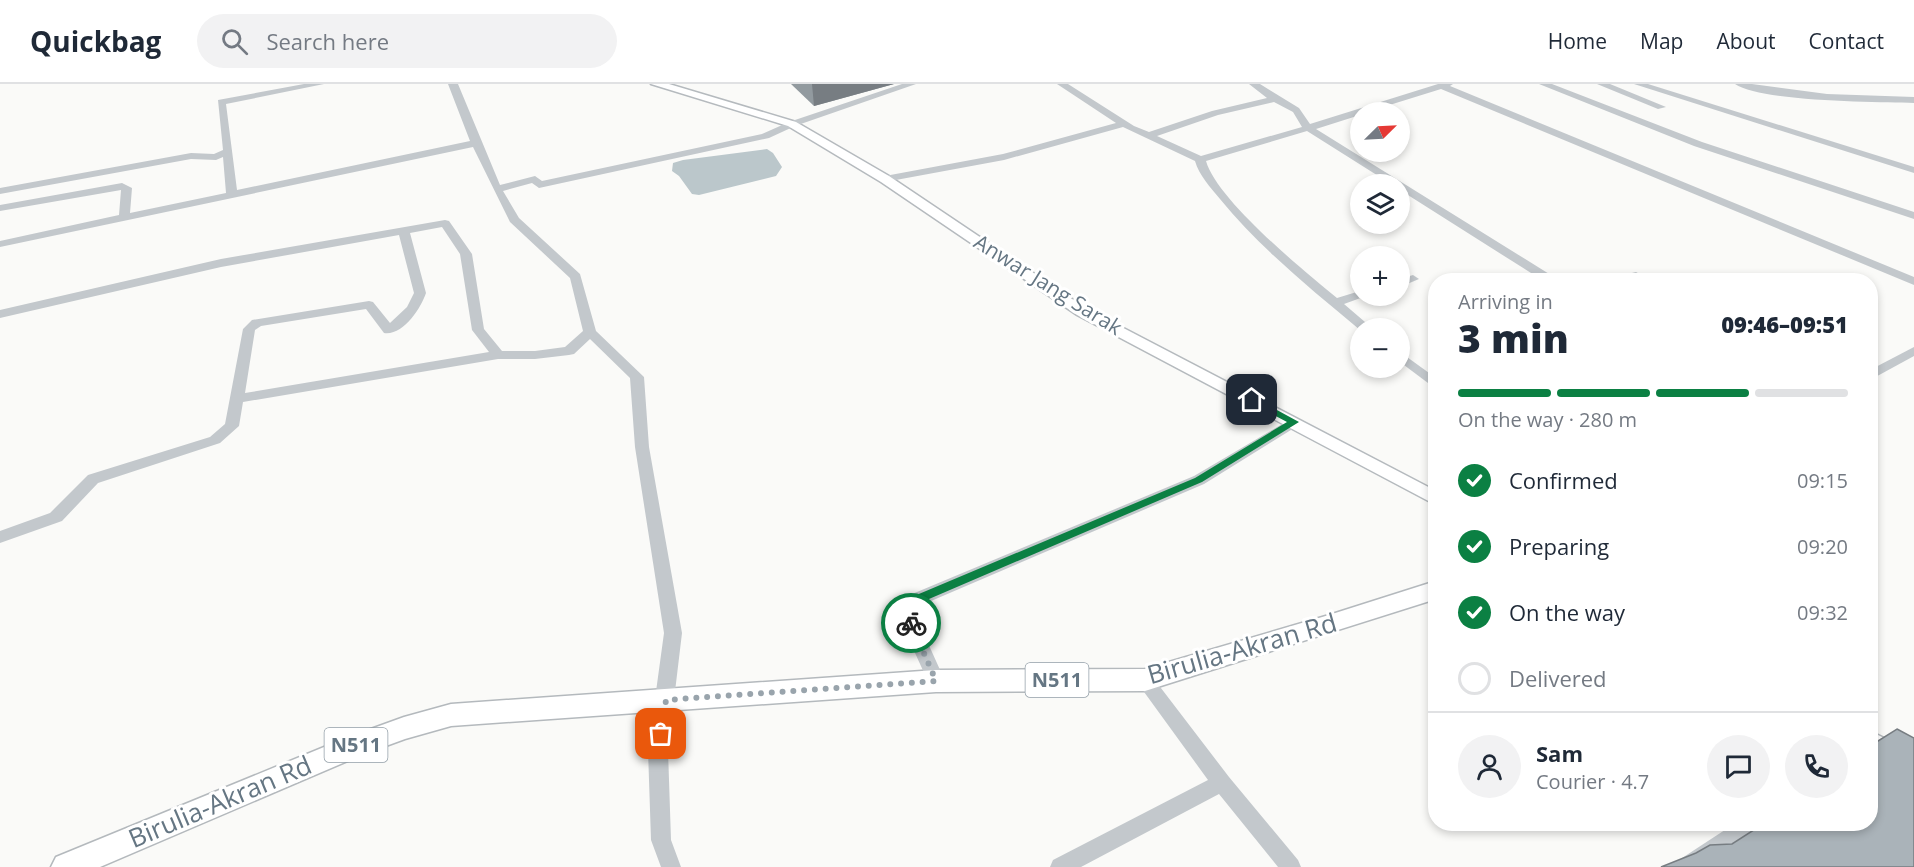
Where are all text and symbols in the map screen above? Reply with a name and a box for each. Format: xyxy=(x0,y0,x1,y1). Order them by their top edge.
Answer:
search box xyxy=(197,14,617,68)
text: Quickbag xyxy=(30,22,161,60)
icon: search xyxy=(218,25,251,58)
text: Search here xyxy=(266,26,389,56)
text: Home xyxy=(1548,27,1607,55)
text: Map xyxy=(1640,27,1683,55)
text: About xyxy=(1716,27,1776,55)
text: Contact xyxy=(1809,27,1884,55)
north arrow xyxy=(1350,102,1410,162)
map controls xyxy=(1350,102,1410,378)
button: layers xyxy=(1350,174,1410,234)
street label: Anwar Jang Sarak xyxy=(969,227,1128,341)
button: + xyxy=(1350,246,1410,306)
text: Arriving in xyxy=(1458,288,1553,315)
text: 09:46–09:51 xyxy=(1721,309,1848,339)
text: 3 min xyxy=(1458,311,1569,364)
button: − xyxy=(1350,318,1410,378)
pin xyxy=(1226,374,1277,425)
icon: home xyxy=(1235,383,1268,416)
text: On the way · 280 m xyxy=(1458,406,1637,433)
icon: check xyxy=(1458,464,1491,497)
text: Confirmed xyxy=(1509,465,1618,495)
text: 09:15 xyxy=(1797,467,1848,494)
icon: check xyxy=(1458,530,1491,563)
text: Preparing xyxy=(1509,531,1609,561)
text: 09:20 xyxy=(1797,533,1848,560)
courier xyxy=(881,593,941,653)
icon: check xyxy=(1458,596,1491,629)
text: On the way xyxy=(1509,597,1625,627)
text: 09:32 xyxy=(1797,599,1848,626)
street label: Birulia-Akran Rd xyxy=(1143,604,1341,692)
icon: bike xyxy=(895,607,928,640)
road number: N511 xyxy=(1026,663,1088,697)
text: Delivered xyxy=(1509,663,1607,693)
pin xyxy=(635,708,686,759)
icon: bag xyxy=(644,717,677,750)
road number: N511 xyxy=(324,728,388,762)
button: person xyxy=(1458,735,1521,798)
button: chat xyxy=(1707,735,1770,798)
button: phone xyxy=(1785,735,1848,798)
text: Sam xyxy=(1536,738,1583,768)
street label: Birulia-Akran Rd xyxy=(123,746,317,856)
text: Courier · 4.7 xyxy=(1536,768,1649,795)

